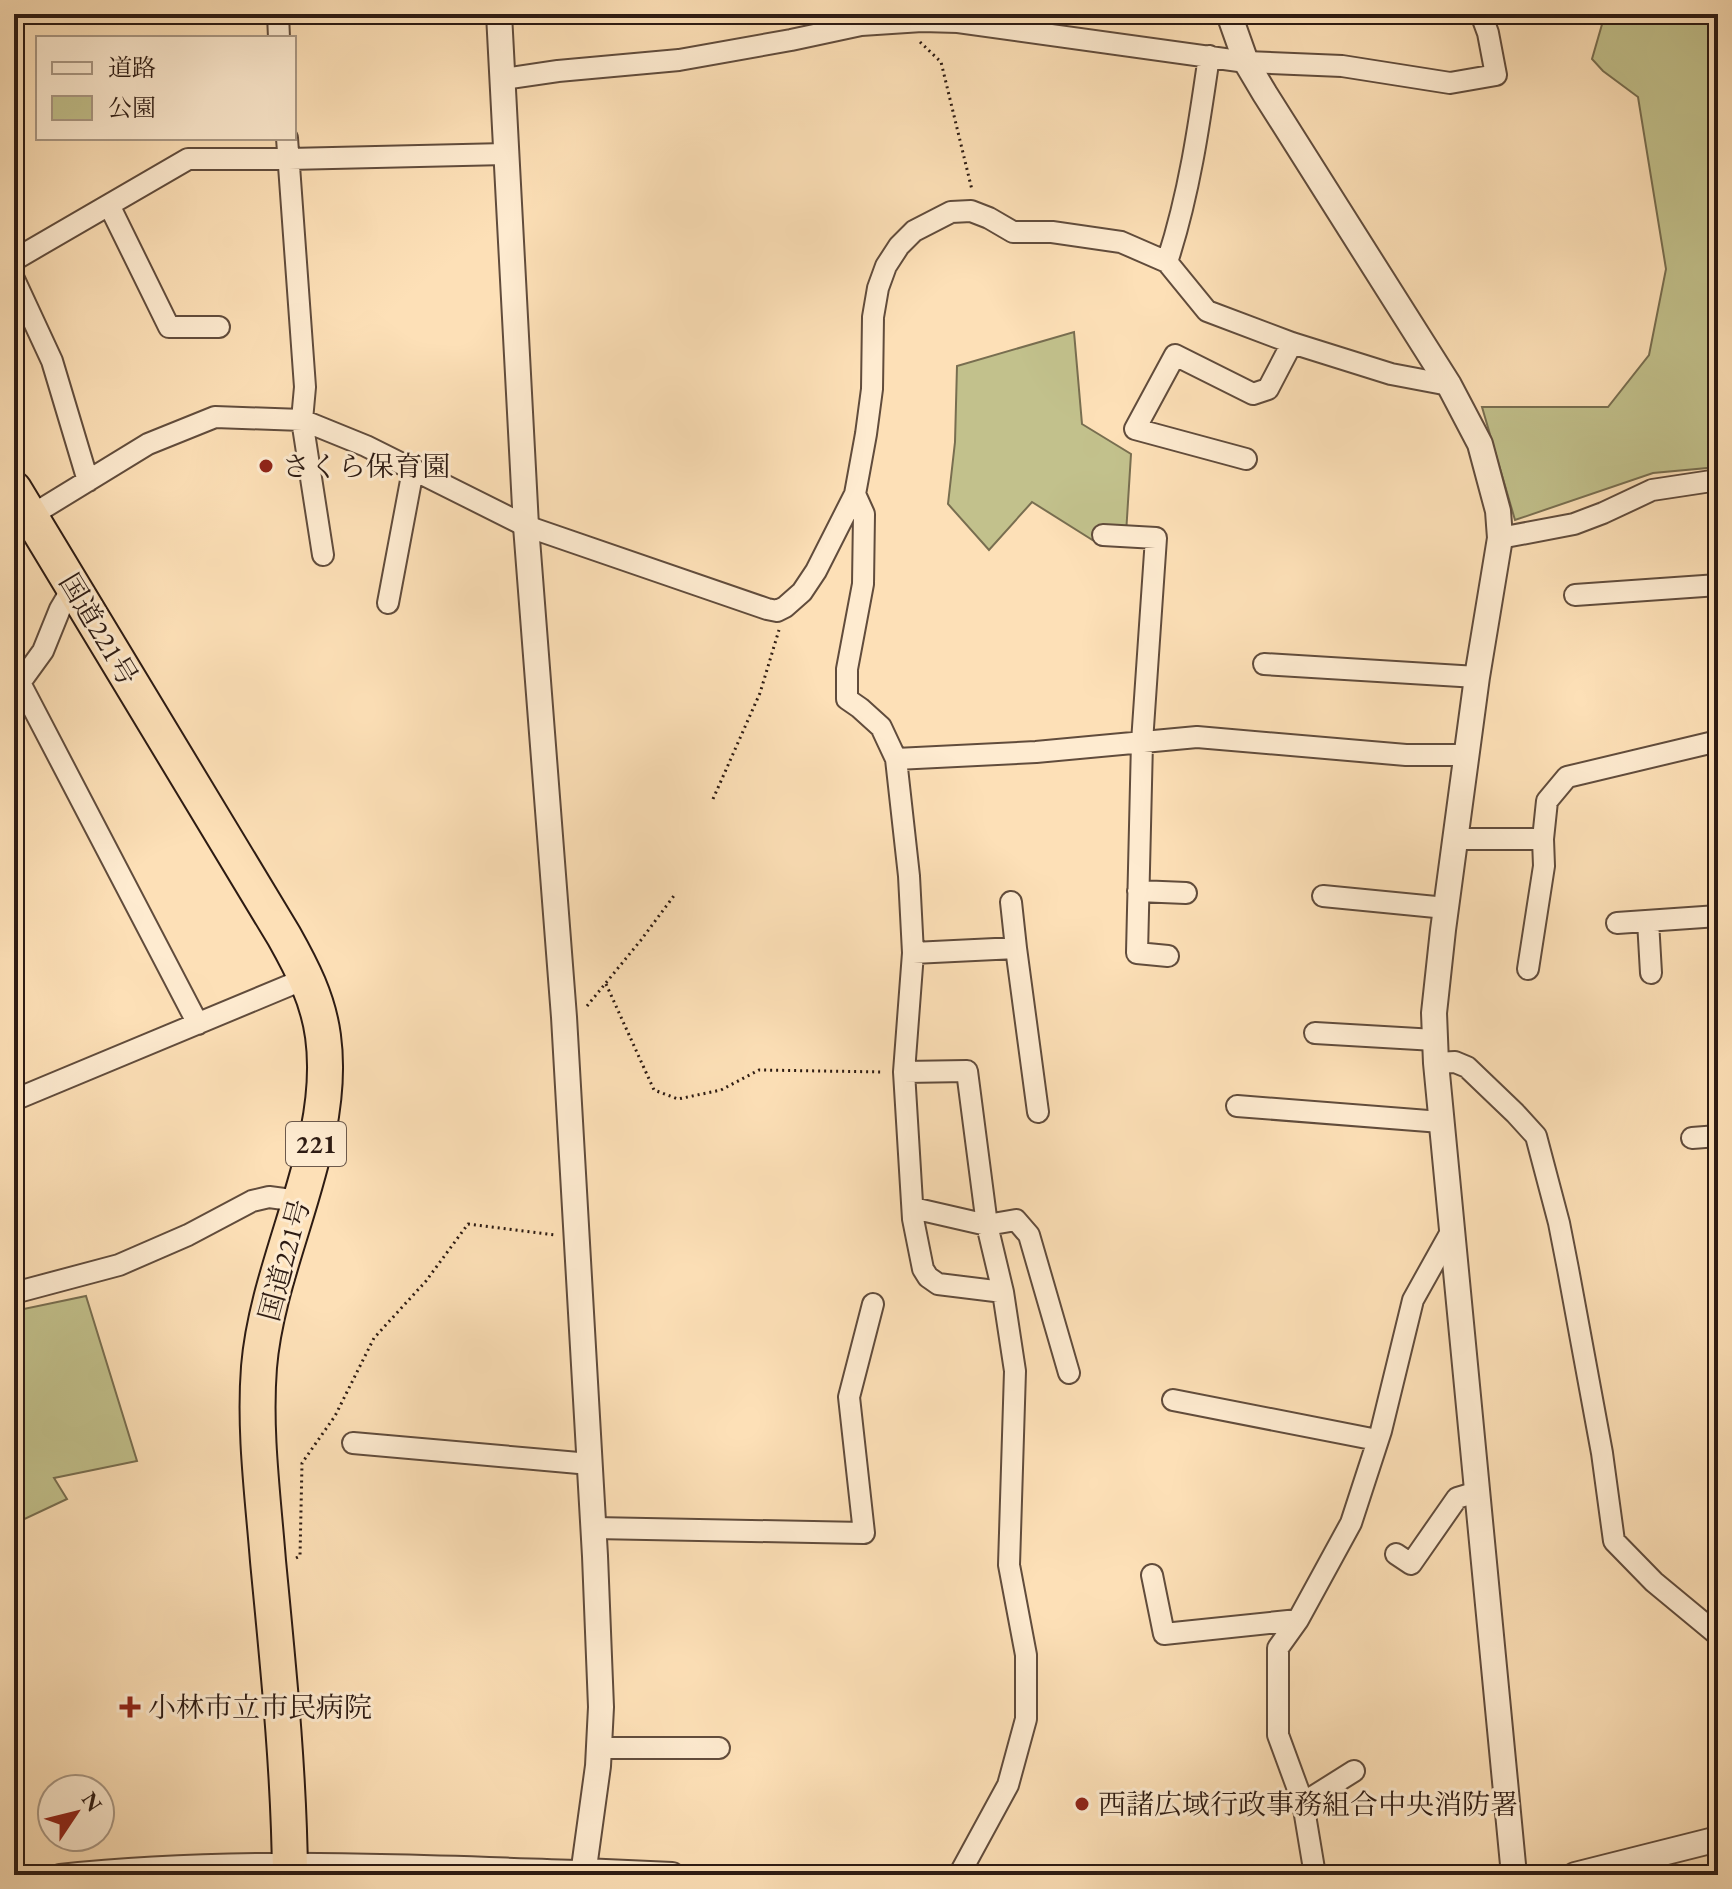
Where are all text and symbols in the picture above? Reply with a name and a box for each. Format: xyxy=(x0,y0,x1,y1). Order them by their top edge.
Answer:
legend xyxy=(36,36,296,140)
text: 道路 xyxy=(108,52,156,83)
text: 公園 xyxy=(108,92,156,123)
place label: さくら保育園 xyxy=(282,448,450,484)
marker: さくら保育園 xyxy=(257,457,275,475)
street label: 国道221号 xyxy=(52,566,146,692)
road number: 221 xyxy=(286,1122,346,1166)
street label: 国道221号 xyxy=(251,1195,317,1325)
place label: 小林市立市民病院 xyxy=(148,1689,372,1725)
marker: 小林市立市民病院 xyxy=(119,1696,141,1718)
north arrow xyxy=(36,1773,116,1853)
text: N xyxy=(75,1786,109,1818)
place label: 西諸広域行政事務組合中央消防署 xyxy=(1098,1786,1518,1822)
marker: 西諸広域行政事務組合中央消防署 xyxy=(1073,1795,1091,1813)

